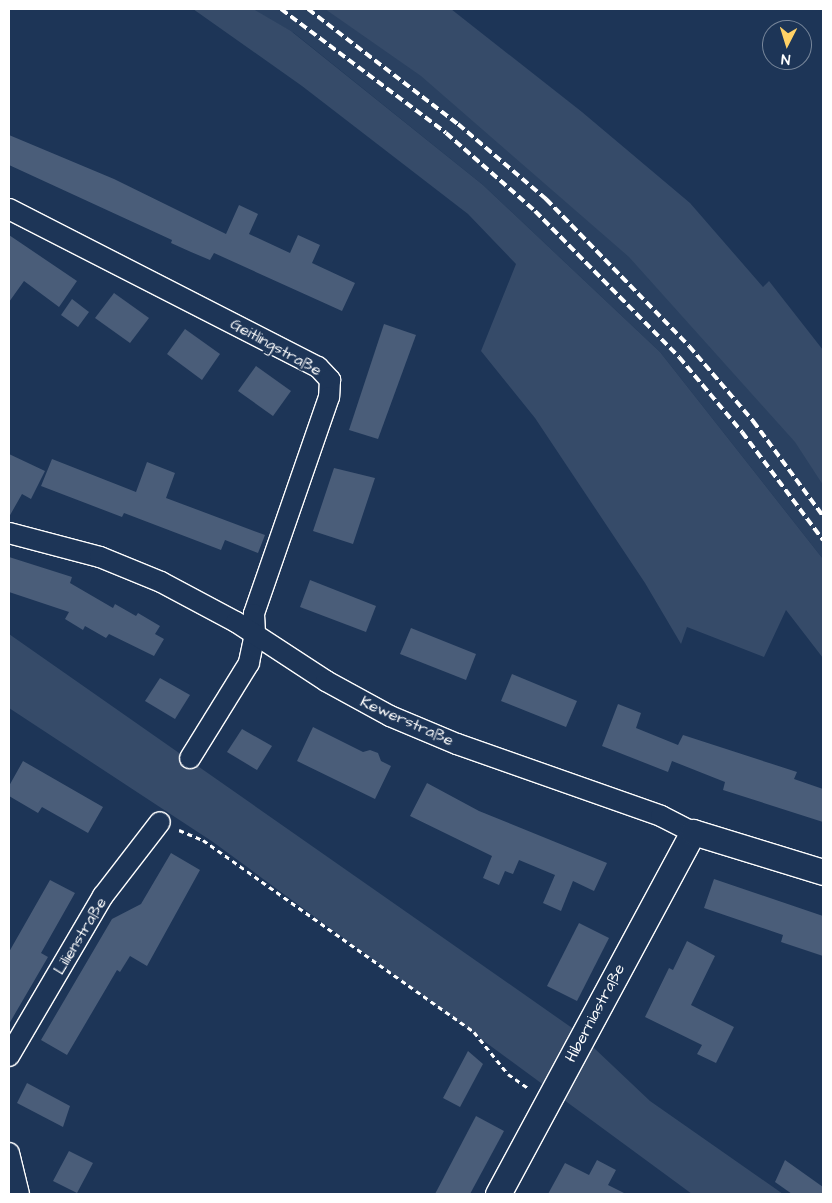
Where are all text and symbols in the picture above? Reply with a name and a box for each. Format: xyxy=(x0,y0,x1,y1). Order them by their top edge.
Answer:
north arrow xyxy=(762,20,812,70)
text: N xyxy=(781,49,791,69)
street label: Geitlingstraße xyxy=(227,314,325,380)
street label: Kewerstraße xyxy=(357,692,457,750)
street label: Lilienstraße xyxy=(49,894,111,978)
street label: Hiberniastraße xyxy=(561,961,629,1065)

